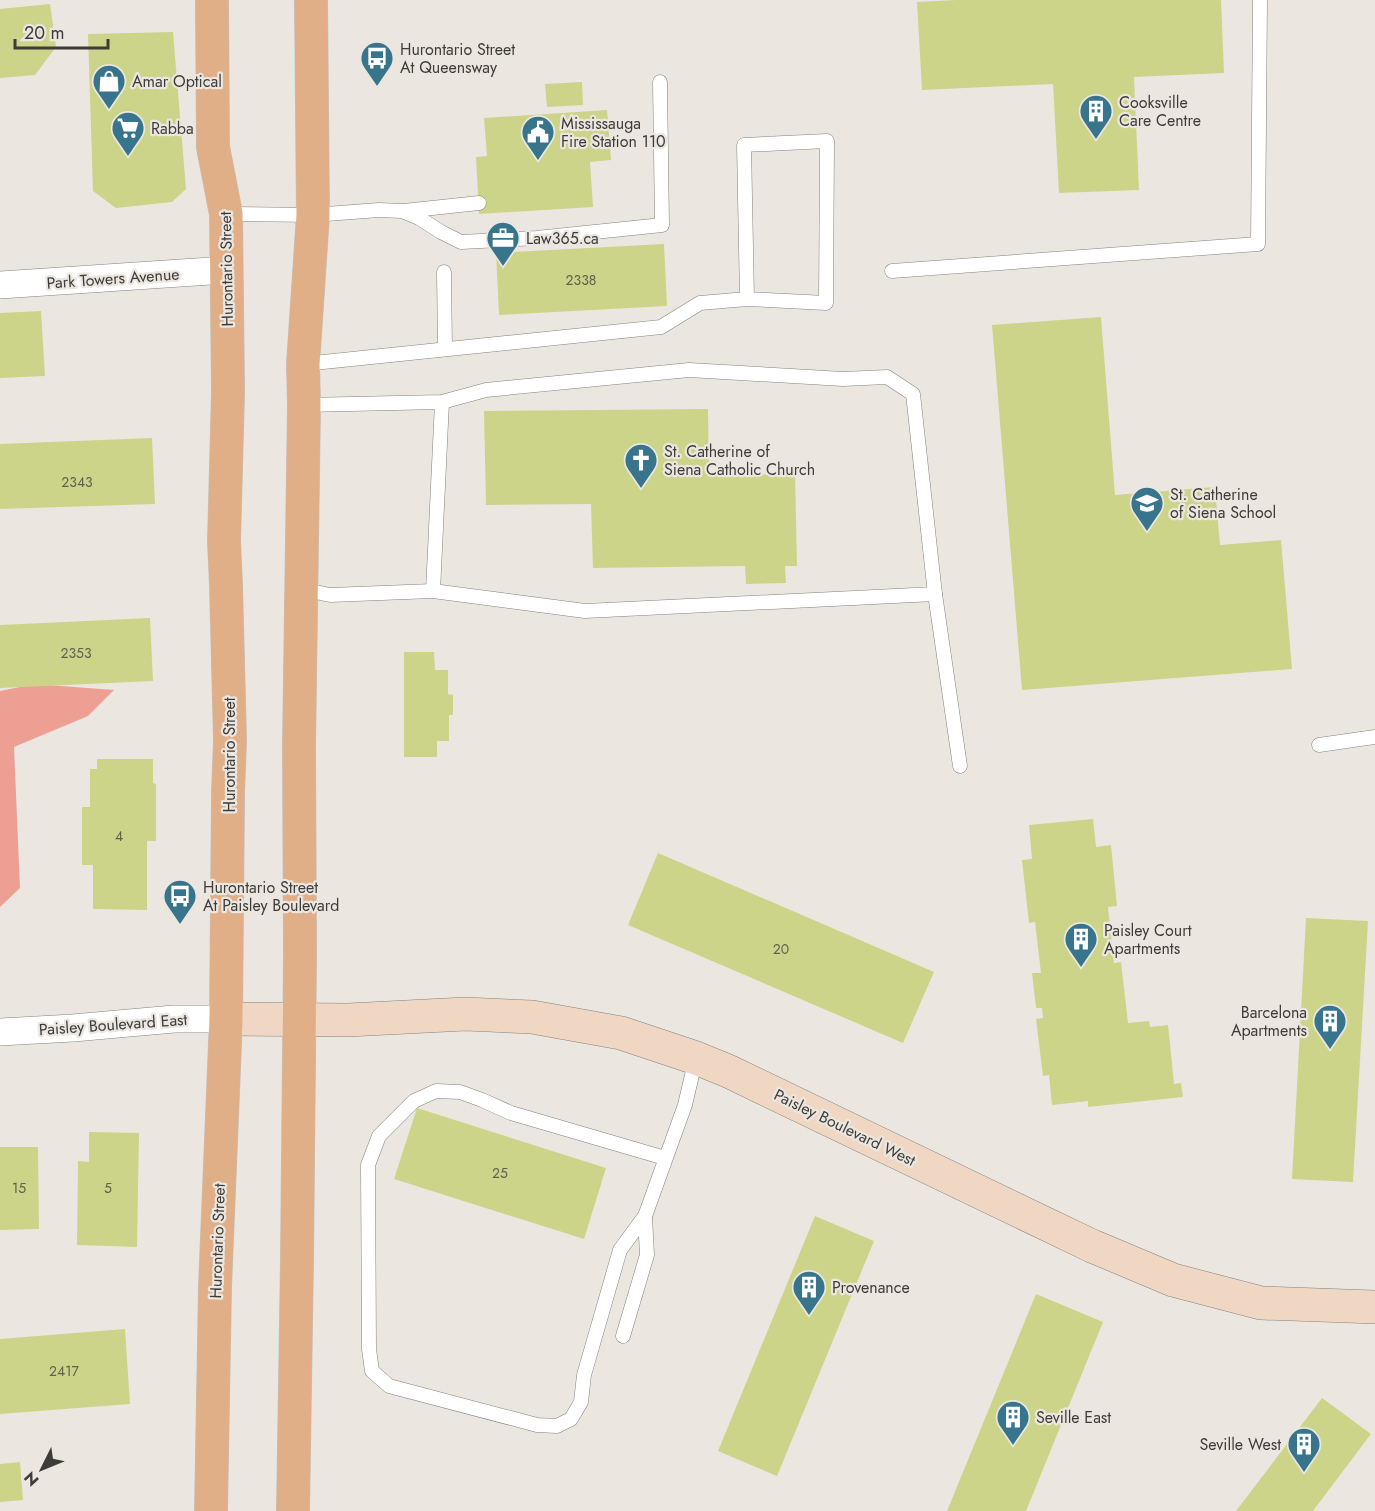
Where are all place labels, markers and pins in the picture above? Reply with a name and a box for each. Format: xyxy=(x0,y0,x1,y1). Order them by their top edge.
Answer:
place label: Hurontario Street At Queensway xyxy=(400,38,515,79)
bus stop icon: Hurontario Street At Queensway xyxy=(359,40,395,87)
shop icon: Amar Optical xyxy=(91,63,127,110)
place label: Amar Optical xyxy=(132,70,222,93)
place label: Cooksville Care Centre xyxy=(1119,91,1201,132)
building icon: Cooksville Care Centre xyxy=(1078,93,1114,140)
supermarket icon: Rabba xyxy=(110,110,146,157)
place label: Mississauga Fire Station 110 xyxy=(561,112,666,153)
public building icon: Mississauga Fire Station 110 xyxy=(520,114,556,161)
place label: Rabba xyxy=(151,117,194,140)
office icon: Law365.ca xyxy=(485,220,521,267)
place label: Law365.ca xyxy=(526,227,599,250)
place label: St. Catherine of Siena Catholic Church xyxy=(664,440,815,481)
church icon: St. Catherine of Siena Catholic Church xyxy=(623,442,659,489)
place label: St. Catherine of Siena School xyxy=(1170,483,1276,524)
school or university icon: St. Catherine of Siena School xyxy=(1129,485,1165,532)
place label: Hurontario Street At Paisley Boulevard xyxy=(203,876,339,917)
bus stop icon: Hurontario Street At Paisley Boulevard xyxy=(162,878,198,925)
place label: Paisley Court Apartments xyxy=(1104,919,1192,960)
building icon: Paisley Court Apartments xyxy=(1063,921,1099,968)
place label: Barcelona Apartments xyxy=(1231,1001,1307,1042)
building icon: Barcelona Apartments xyxy=(1312,1003,1348,1050)
building icon: Provenance xyxy=(791,1269,827,1316)
place label: Provenance xyxy=(832,1276,910,1299)
building icon: Seville East xyxy=(995,1399,1031,1446)
place label: Seville East xyxy=(1036,1406,1111,1429)
building icon: Seville West xyxy=(1286,1426,1322,1473)
place label: Seville West xyxy=(1200,1433,1281,1456)

